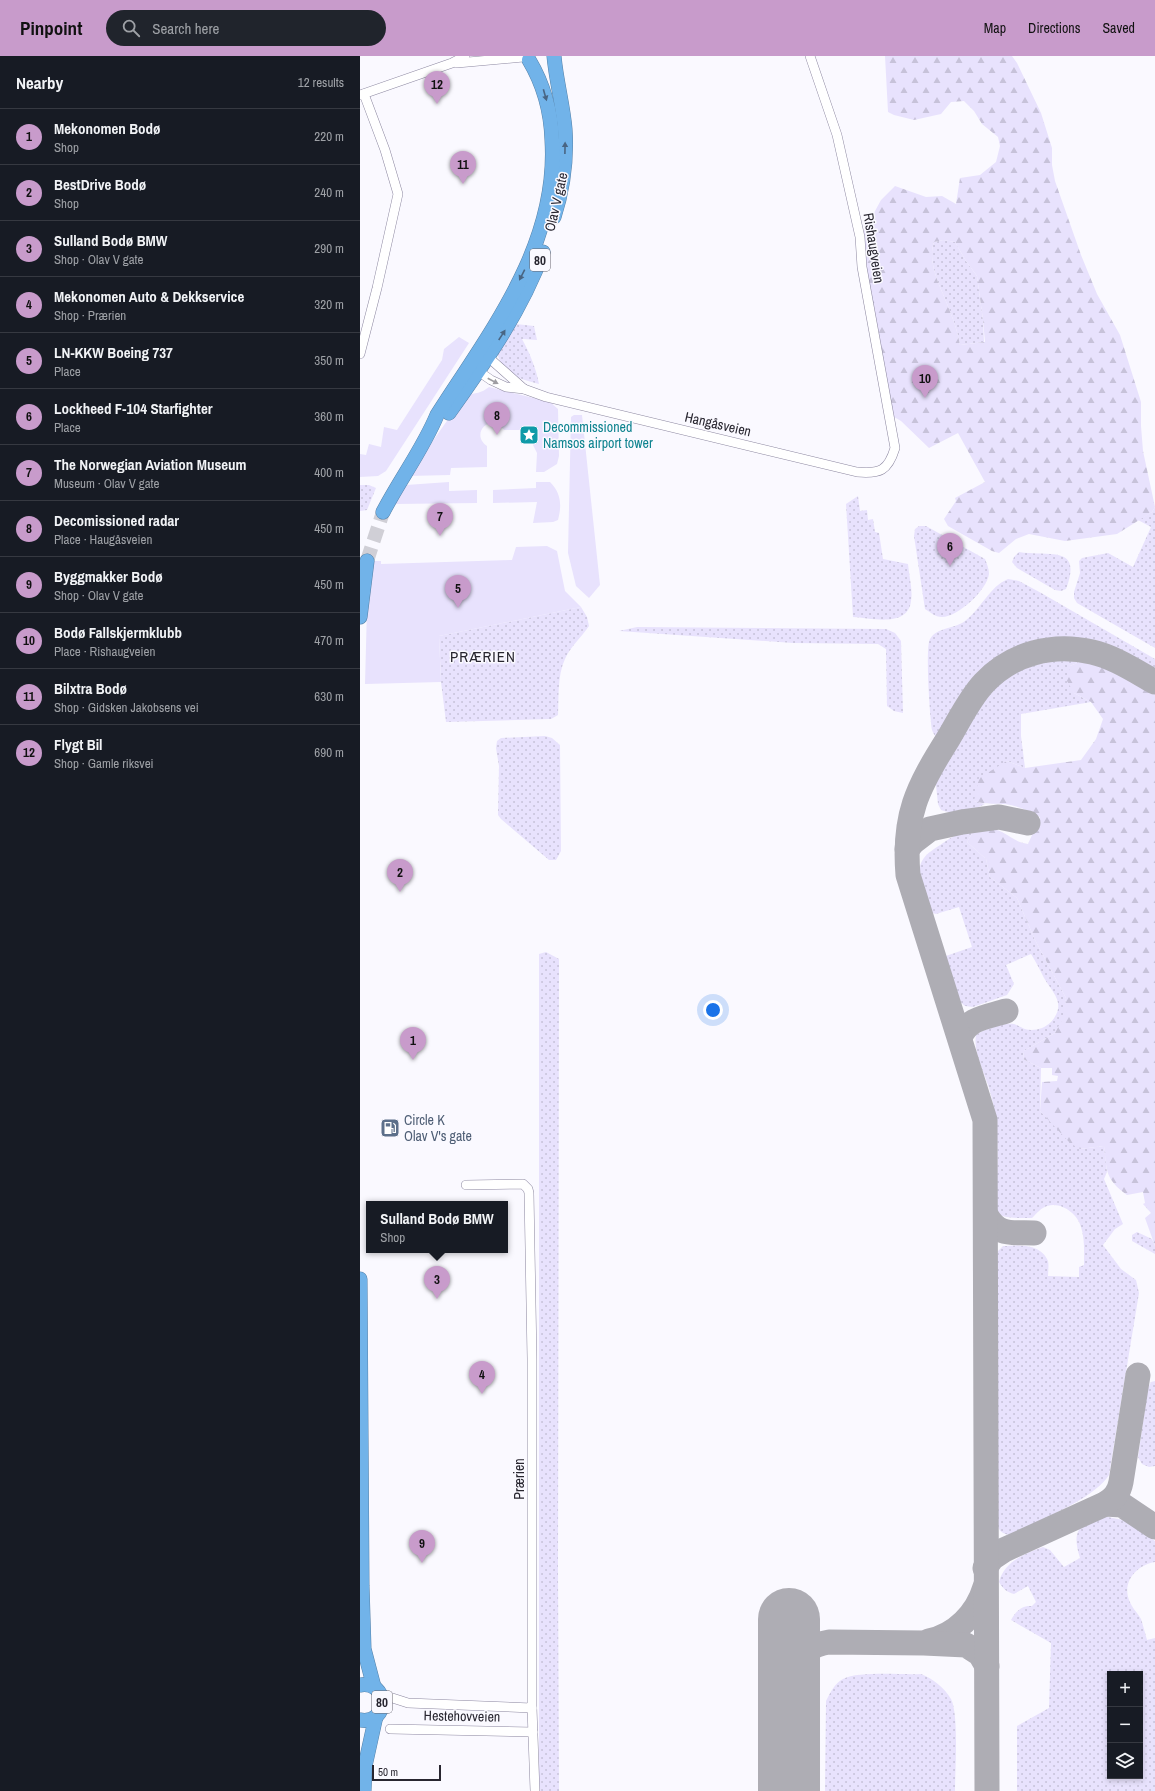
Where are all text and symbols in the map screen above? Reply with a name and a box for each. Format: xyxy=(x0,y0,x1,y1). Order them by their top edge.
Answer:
search box xyxy=(106,10,386,46)
text: Pinpoint xyxy=(20,15,82,41)
icon: search xyxy=(120,17,142,39)
text: Search here xyxy=(152,18,219,39)
text: Map xyxy=(984,19,1006,37)
text: Directions xyxy=(1028,19,1080,37)
text: Saved xyxy=(1102,19,1135,37)
text: Nearby xyxy=(16,71,63,94)
pin: 12 xyxy=(424,71,450,104)
text: 12 results xyxy=(298,74,344,91)
one-way arrow xyxy=(542,89,548,101)
text: Mekonomen Bodø xyxy=(54,118,161,139)
text: 1 xyxy=(26,128,32,145)
text: 220 m xyxy=(314,128,344,145)
text: Shop xyxy=(54,139,79,156)
one-way arrow xyxy=(562,141,568,154)
pin: 11 xyxy=(450,151,476,184)
street label: Olav V gate xyxy=(540,171,572,233)
text: BestDrive Bodø xyxy=(54,174,146,195)
text: 2 xyxy=(26,184,32,201)
text: 240 m xyxy=(314,184,344,201)
text: Shop xyxy=(54,195,79,212)
street label: Rishaugveien xyxy=(860,212,888,284)
text: Sulland Bodø BMW xyxy=(54,230,167,251)
text: 3 xyxy=(26,240,32,257)
text: 290 m xyxy=(314,240,344,257)
road number: 80 xyxy=(530,249,550,271)
text: Shop · Olav V gate xyxy=(54,251,144,268)
one-way arrow xyxy=(519,269,525,281)
text: Mekonomen Auto & Dekkservice xyxy=(54,286,244,307)
text: 4 xyxy=(26,296,32,313)
text: 320 m xyxy=(314,296,344,313)
text: Shop · Prærien xyxy=(54,307,126,324)
one-way arrow xyxy=(498,330,506,340)
text: LN-KKW Boeing 737 xyxy=(54,342,173,363)
text: 5 xyxy=(26,352,32,369)
text: 350 m xyxy=(314,352,344,369)
text: Place xyxy=(54,363,81,380)
pin: 10 xyxy=(912,365,938,398)
one-way arrow xyxy=(487,377,499,384)
text: Lockheed F-104 Starfighter xyxy=(54,398,213,419)
pin: 8 xyxy=(484,402,510,435)
text: 6 xyxy=(26,408,32,425)
text: 360 m xyxy=(314,408,344,425)
street label: Hangåsveien xyxy=(683,408,753,440)
place label: Decommissioned Namsos airport tower xyxy=(543,418,653,452)
text: Place xyxy=(54,419,81,436)
place icon: Decommissioned Namsos airport tower xyxy=(518,424,540,446)
text: The Norwegian Aviation Museum xyxy=(54,454,247,475)
text: 7 xyxy=(26,464,32,481)
text: 400 m xyxy=(314,464,344,481)
text: Museum · Olav V gate xyxy=(54,475,159,492)
pin: 7 xyxy=(427,503,453,536)
text: Decomissioned radar xyxy=(54,510,179,531)
text: 8 xyxy=(26,520,32,537)
text: 450 m xyxy=(314,520,344,537)
text: Place · Haugåsveien xyxy=(54,531,152,548)
pin: 6 xyxy=(937,533,963,566)
text: Byggmakker Bodø xyxy=(54,566,163,587)
pin: 5 xyxy=(445,575,471,608)
text: 9 xyxy=(26,576,32,593)
text: 450 m xyxy=(314,576,344,593)
text: Shop · Olav V gate xyxy=(54,587,144,604)
text: Bodø Fallskjermklubb xyxy=(54,622,182,643)
text: 10 xyxy=(23,632,35,649)
text: 470 m xyxy=(314,632,344,649)
text: Place · Rishaugveien xyxy=(54,643,155,660)
district label: PRÆRIEN xyxy=(450,646,516,667)
text: Bilxtra Bodø xyxy=(54,678,127,699)
text: 11 xyxy=(23,688,35,705)
text: 630 m xyxy=(314,688,344,705)
text: Shop · Gidsken Jakobsens vei xyxy=(54,699,199,716)
text: Flygt Bil xyxy=(54,734,103,755)
text: 12 xyxy=(23,744,35,761)
text: 690 m xyxy=(314,744,344,761)
text: Shop · Gamle riksvei xyxy=(54,755,154,772)
pin: 2 xyxy=(387,859,413,892)
your location xyxy=(703,1000,723,1020)
pin: 1 xyxy=(400,1027,426,1060)
place label: Circle K Olav V's gate xyxy=(404,1111,472,1145)
fuel station icon: Circle K Olav V's gate xyxy=(379,1117,401,1139)
popup xyxy=(366,1201,508,1253)
text: Sulland Bodø BMW xyxy=(380,1208,494,1229)
text: Shop xyxy=(380,1229,405,1246)
pin: 3 xyxy=(424,1266,450,1299)
pin: 4 xyxy=(469,1361,495,1394)
street label: Prærien xyxy=(510,1458,528,1500)
pin: 9 xyxy=(409,1530,435,1563)
map controls xyxy=(1107,1671,1143,1779)
button: + xyxy=(1107,1671,1143,1707)
road number: 80 xyxy=(372,1691,392,1713)
street label: Hestehovveien xyxy=(424,1706,500,1726)
button: − xyxy=(1107,1707,1143,1743)
button: layers xyxy=(1107,1743,1143,1779)
scale bar xyxy=(372,1763,441,1782)
text: 50 m xyxy=(378,1765,398,1779)

